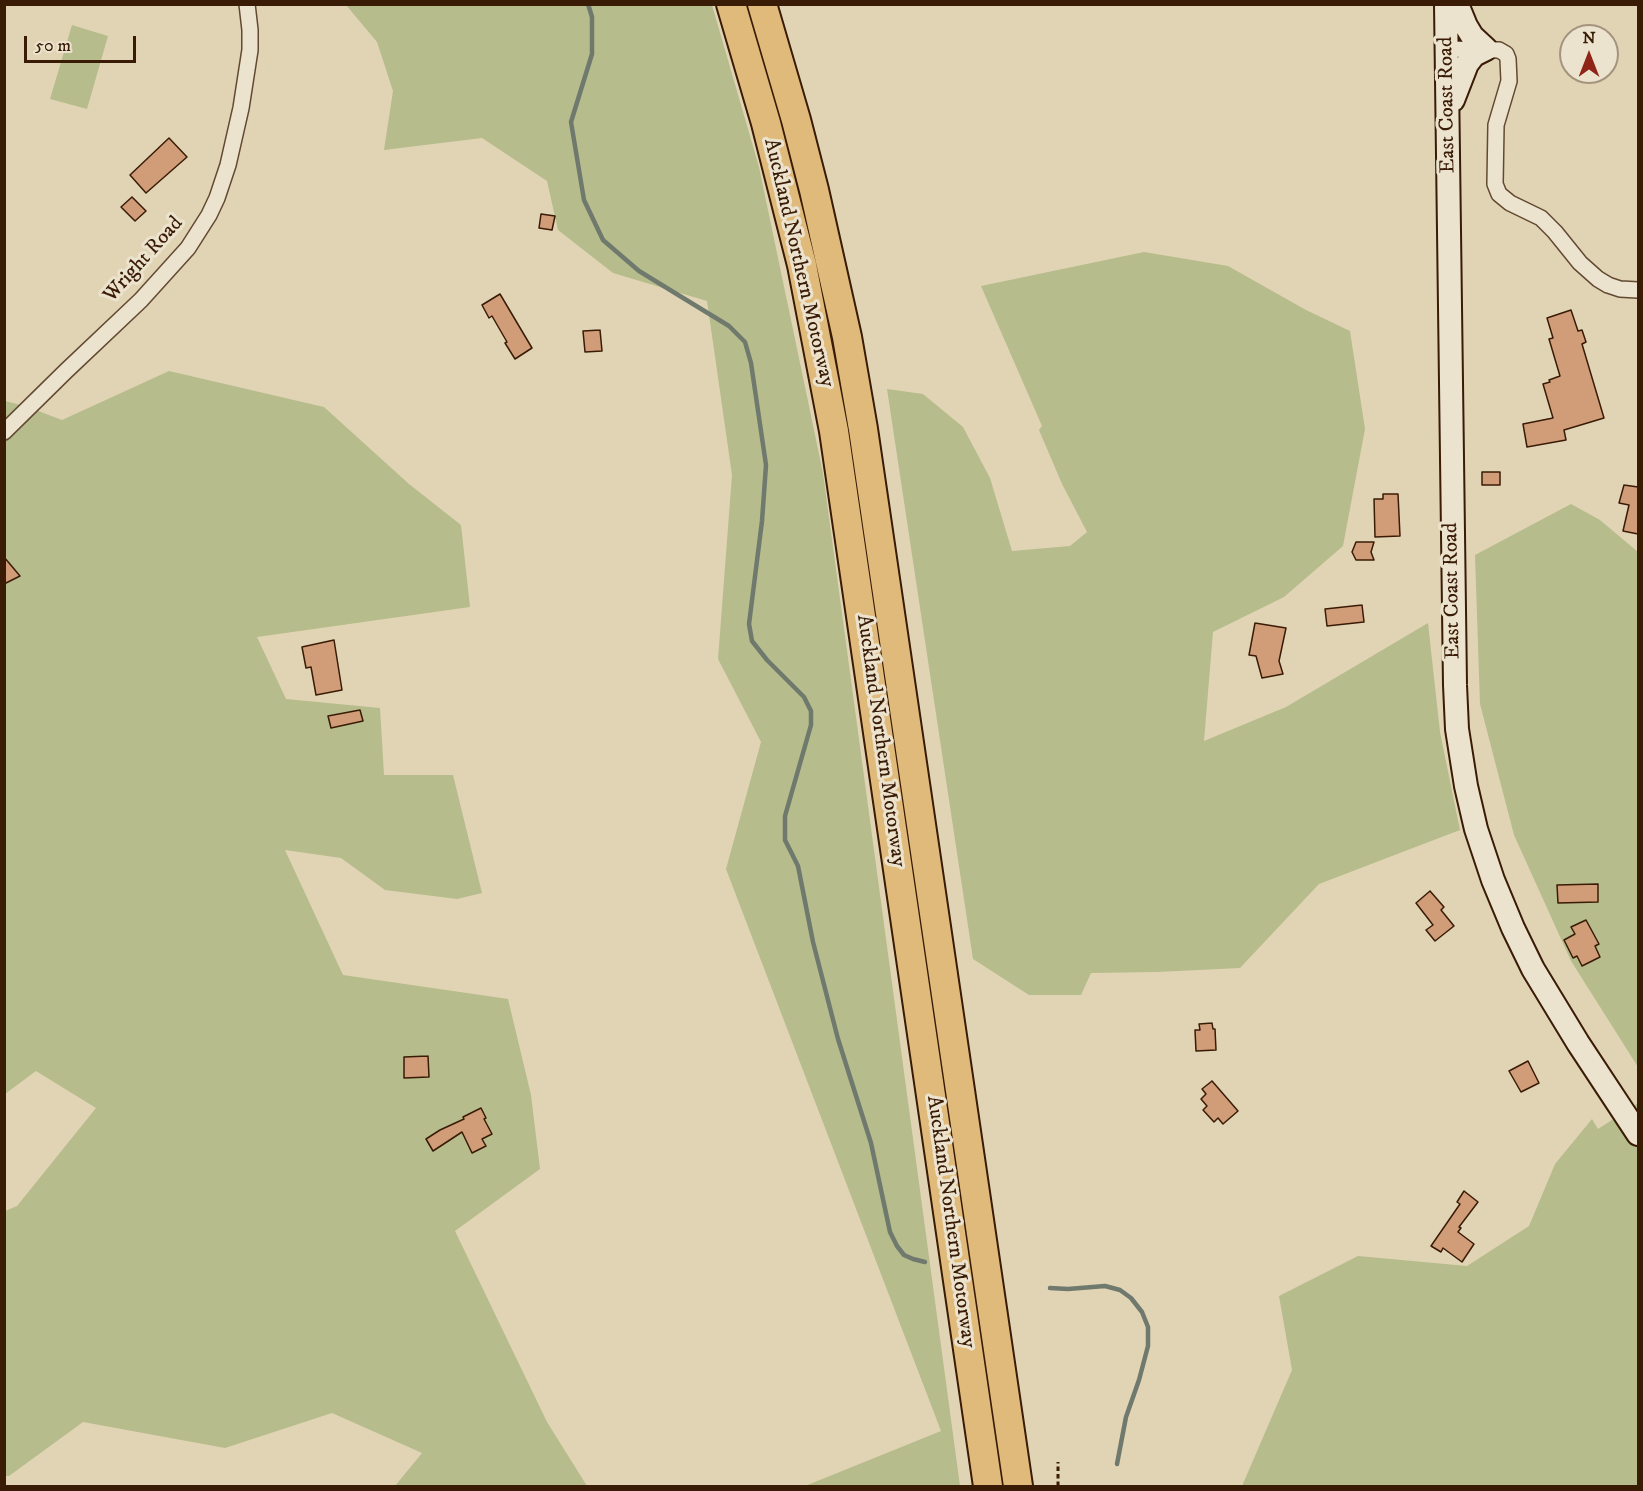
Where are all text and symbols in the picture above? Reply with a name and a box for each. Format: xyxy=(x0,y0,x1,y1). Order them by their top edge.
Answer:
scale bar xyxy=(27,24,140,62)
north arrow xyxy=(1559,24,1619,84)
text: N xyxy=(1582,28,1596,48)
text: 50 m xyxy=(35,35,71,57)
street label: East Coast Road xyxy=(1434,36,1462,174)
street label: Auckland Northern Motorway xyxy=(757,136,839,390)
street label: Wright Road xyxy=(99,212,189,308)
street label: East Coast Road xyxy=(1439,522,1467,660)
street label: Auckland Northern Motorway xyxy=(850,613,910,869)
street label: Auckland Northern Motorway xyxy=(920,1094,980,1350)

